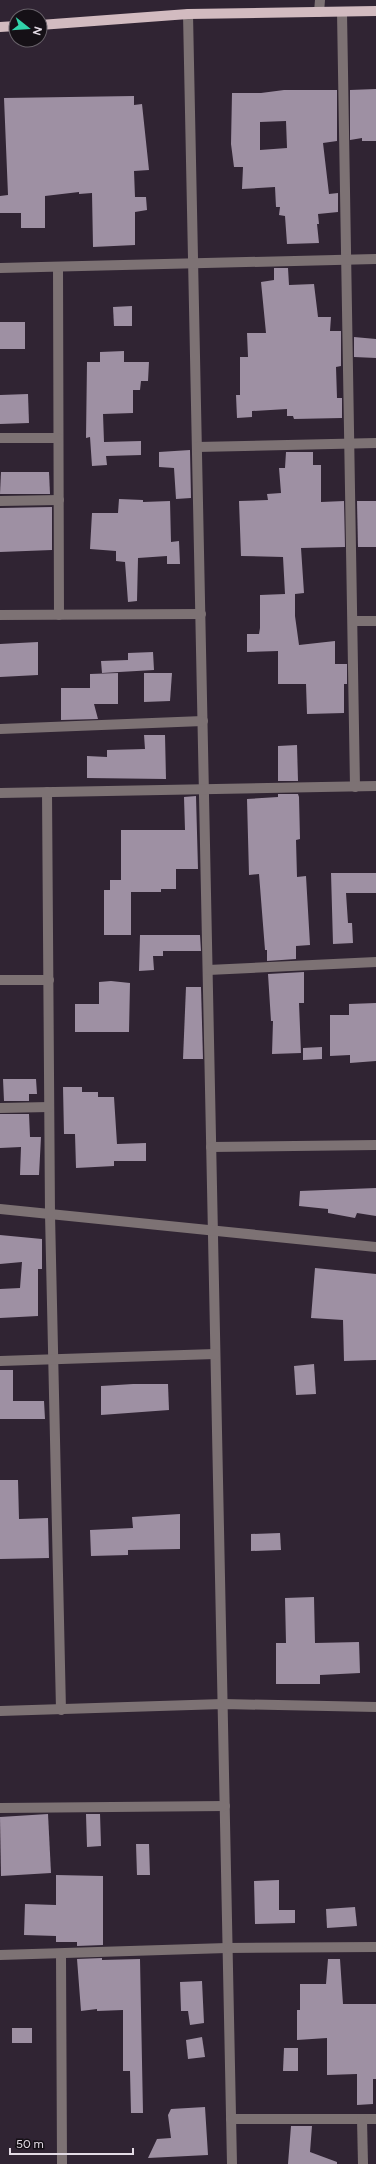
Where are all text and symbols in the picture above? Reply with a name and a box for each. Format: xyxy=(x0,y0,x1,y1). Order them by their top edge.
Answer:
north arrow xyxy=(8,8,48,48)
text: N xyxy=(30,25,45,37)
scale bar xyxy=(10,2130,133,2156)
text: 50 m xyxy=(16,2137,44,2151)

